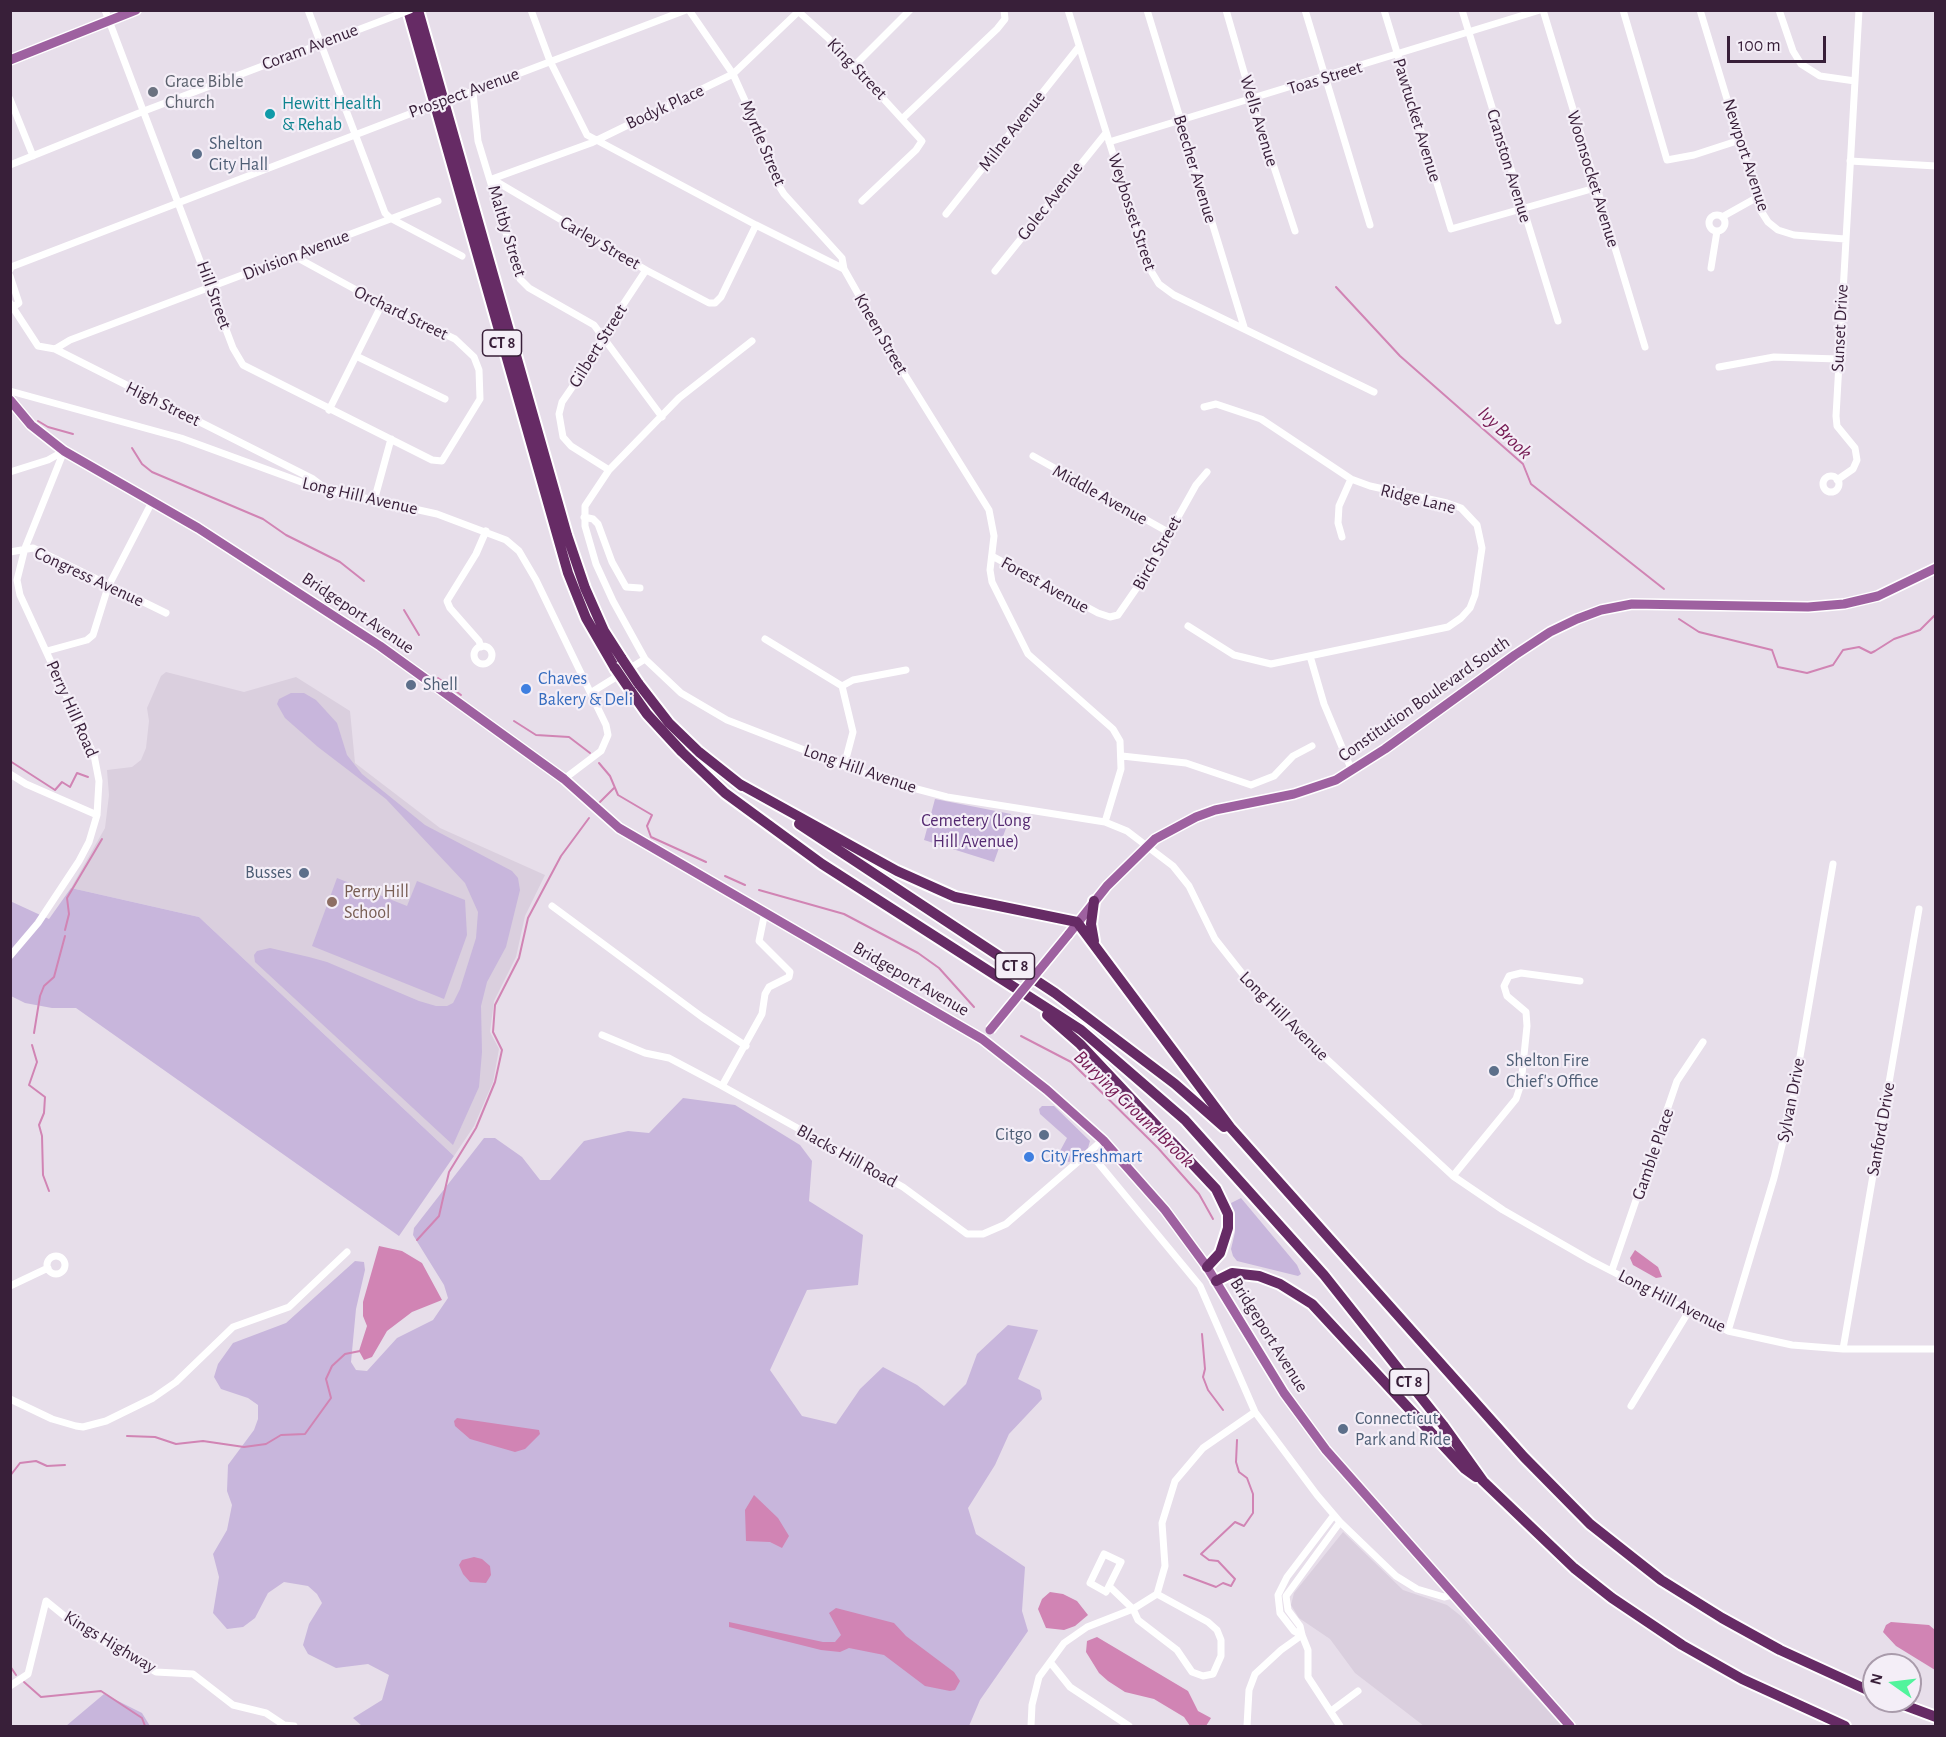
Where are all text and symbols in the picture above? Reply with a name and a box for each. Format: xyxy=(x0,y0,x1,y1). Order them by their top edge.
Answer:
street label: Coram Avenue xyxy=(259,19,361,75)
scale bar xyxy=(1730,24,1829,62)
street label: King Street xyxy=(822,34,892,104)
text: 100 m xyxy=(1738,37,1781,55)
street label: Pawtucket Avenue xyxy=(1388,55,1446,185)
street label: Toas Street xyxy=(1285,56,1365,100)
street label: Prospect Avenue xyxy=(406,63,522,123)
place label: Grace Bible Church xyxy=(165,71,244,113)
street label: Wells Avenue xyxy=(1235,73,1283,169)
street label: Bodyk Place xyxy=(622,79,708,135)
marker: Grace Bible Church xyxy=(146,85,160,99)
street label: Milne Avenue xyxy=(974,87,1050,175)
place label: Hewitt Health & Rehab xyxy=(282,93,381,136)
street label: Newport Avenue xyxy=(1718,96,1774,214)
street label: Myrtle Street xyxy=(735,97,791,189)
marker: Hewitt Health & Rehab xyxy=(263,107,277,121)
street label: Cranston Avenue xyxy=(1481,107,1537,225)
street label: Woonsocket Avenue xyxy=(1562,108,1624,250)
street label: Beecher Avenue xyxy=(1168,112,1222,226)
place label: Shelton City Hall xyxy=(209,133,268,176)
marker: Shelton City Hall xyxy=(190,147,204,161)
street label: Weybosset Street xyxy=(1103,151,1161,273)
street label: Golec Avenue xyxy=(1012,157,1088,245)
street label: Maltby Street xyxy=(483,183,531,279)
street label: Carley Street xyxy=(556,211,644,275)
street label: Division Avenue xyxy=(240,225,352,285)
street label: Hill Street xyxy=(192,258,236,332)
street label: Orchard Street xyxy=(350,281,452,345)
street label: Sunset Drive xyxy=(1827,284,1853,372)
street label: Kneen Street xyxy=(849,290,913,378)
street label: Gilbert Street xyxy=(564,300,632,392)
road number: CT 8 xyxy=(482,330,522,356)
street label: High Street xyxy=(122,377,204,431)
water label: Ivy Brook xyxy=(1473,401,1537,465)
street label: Middle Avenue xyxy=(1049,460,1151,530)
street label: Long Hill Avenue xyxy=(300,472,420,520)
street label: Ridge Lane xyxy=(1378,479,1458,519)
street label: Birch Street xyxy=(1128,512,1186,594)
street label: Congress Avenue xyxy=(31,542,147,612)
street label: Forest Avenue xyxy=(997,552,1093,618)
street label: Bridgeport Avenue xyxy=(298,567,418,659)
street label: Constitution Boulevard South xyxy=(1334,631,1514,767)
street label: Perry Hill Road xyxy=(41,657,103,761)
place label: Chaves Bakery & Deli xyxy=(538,668,633,710)
place label: Shell xyxy=(423,674,458,696)
marker: Shell xyxy=(404,678,418,692)
marker: Chaves Bakery & Deli xyxy=(519,682,533,696)
street label: Long Hill Avenue xyxy=(801,740,919,798)
park label: Cemetery (Long Hill Avenue) xyxy=(921,810,1031,852)
place label: Busses xyxy=(245,862,292,884)
marker: Busses xyxy=(297,866,311,880)
place label: Perry Hill School xyxy=(344,881,409,924)
marker: Perry Hill School xyxy=(325,895,339,909)
street label: Bridgeport Avenue xyxy=(849,937,973,1021)
road number: CT 8 xyxy=(996,953,1034,979)
street label: Long Hill Avenue xyxy=(1235,967,1333,1065)
water label: Burying Ground Brook xyxy=(1069,1045,1199,1173)
place label: Shelton Fire Chief's Office xyxy=(1506,1050,1599,1092)
street label: Sylvan Drive xyxy=(1772,1056,1810,1144)
marker: Shelton Fire Chief's Office xyxy=(1487,1064,1501,1078)
street label: Sanford Drive xyxy=(1862,1080,1900,1178)
street label: Gamble Place xyxy=(1627,1105,1679,1203)
street label: Blacks Hill Road xyxy=(793,1120,901,1192)
place label: Citgo xyxy=(995,1124,1032,1146)
marker: Citgo xyxy=(1037,1128,1051,1142)
place label: City Freshmart xyxy=(1041,1146,1142,1168)
marker: City Freshmart xyxy=(1022,1150,1036,1164)
street label: Long Hill Avenue xyxy=(1615,1265,1729,1337)
street label: Bridgeport Avenue xyxy=(1225,1274,1313,1396)
road number: CT 8 xyxy=(1390,1369,1428,1395)
place label: Connecticut Park and Ride xyxy=(1355,1408,1451,1450)
marker: Connecticut Park and Ride xyxy=(1336,1422,1350,1436)
street label: Kings Highway xyxy=(60,1606,160,1678)
north arrow xyxy=(1862,1653,1922,1713)
text: N xyxy=(1867,1672,1886,1686)

